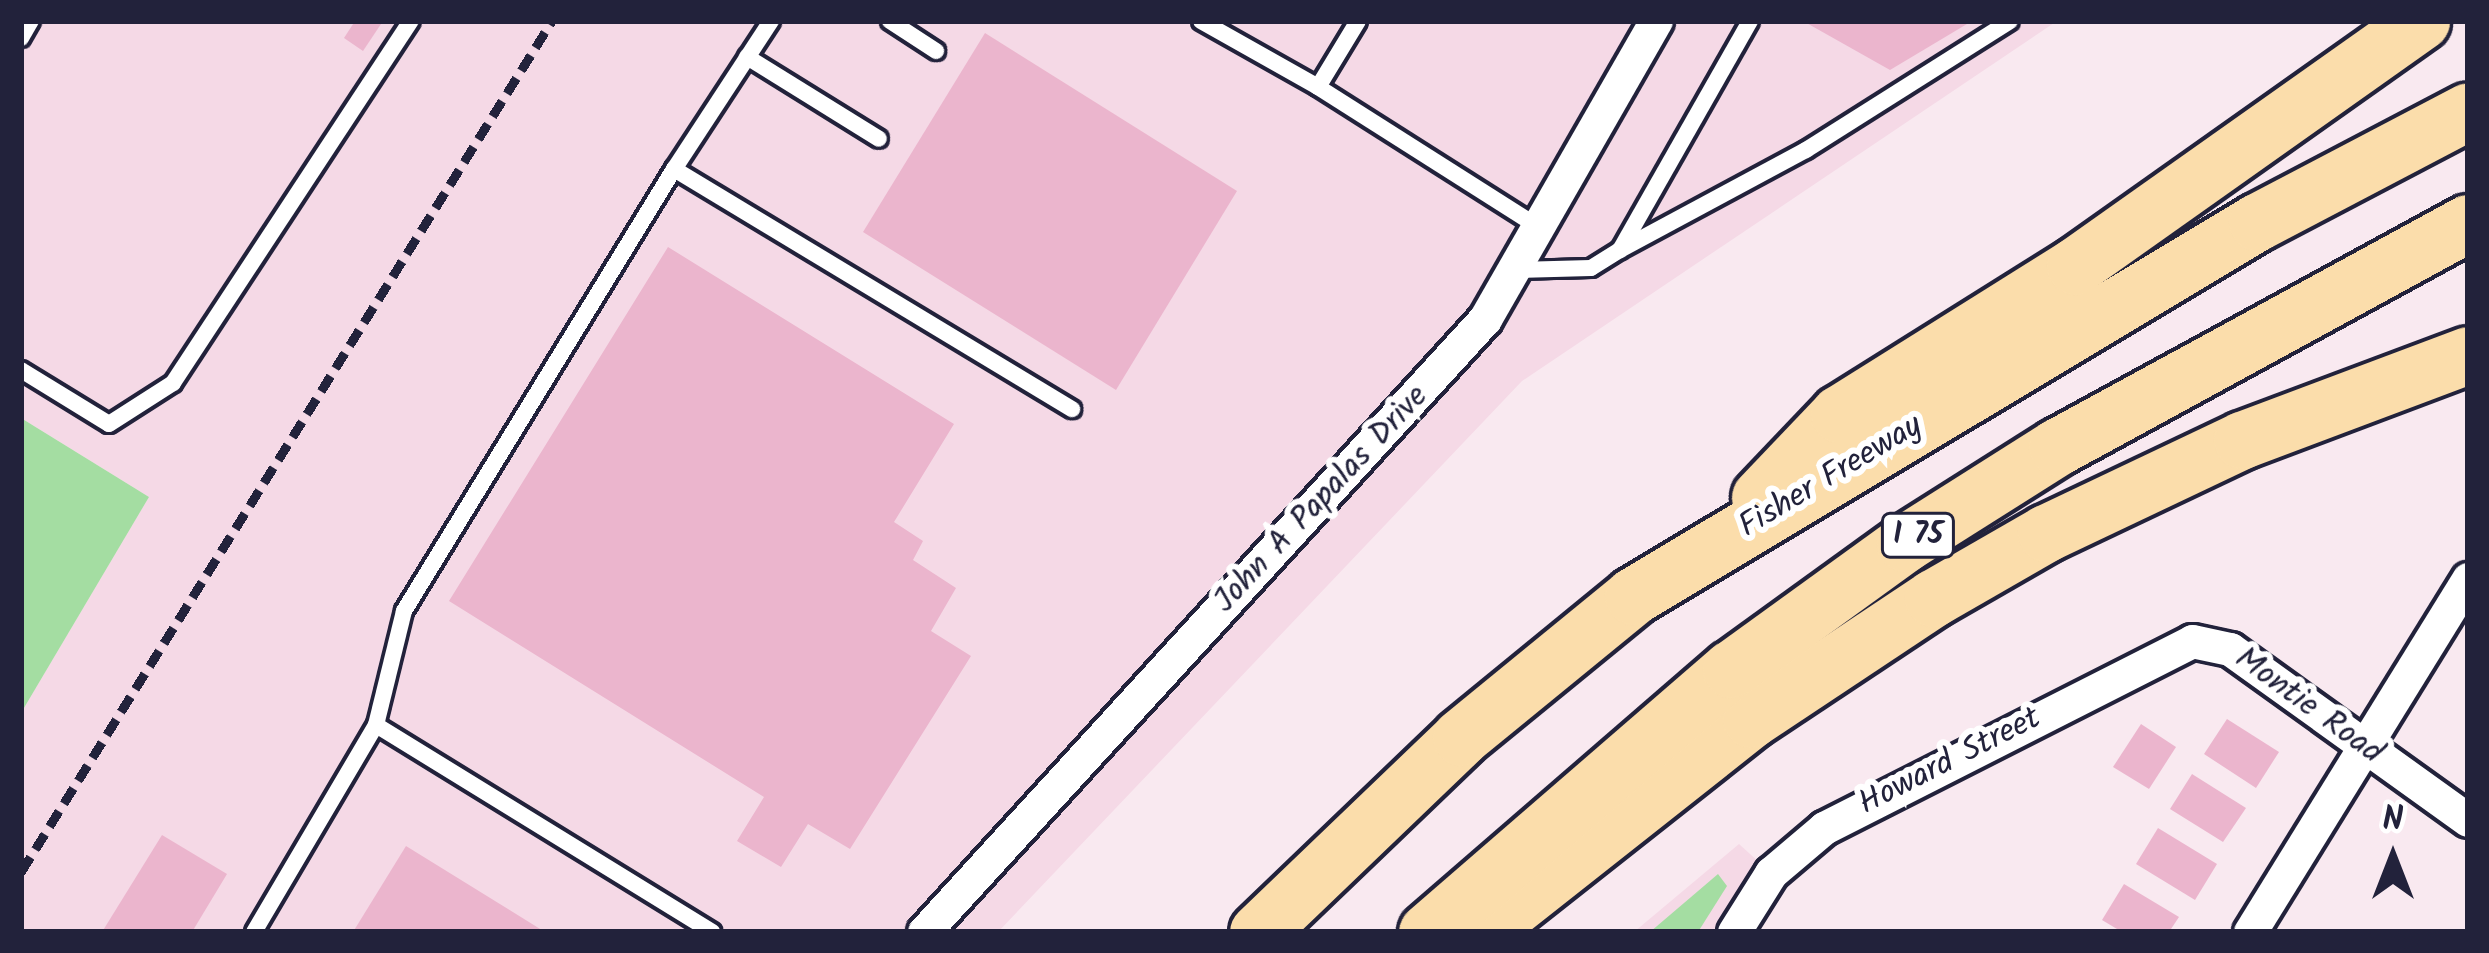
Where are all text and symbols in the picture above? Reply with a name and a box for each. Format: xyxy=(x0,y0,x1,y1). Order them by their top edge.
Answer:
street label: John A Papalas Drive xyxy=(1206,378,1438,622)
street label: Fisher Freeway xyxy=(1732,407,1930,547)
road number: I 75 xyxy=(1879,511,1957,559)
street label: Montie Road xyxy=(2226,640,2390,774)
street label: Howard Street xyxy=(1852,699,2048,825)
text: N xyxy=(2383,794,2403,847)
north arrow xyxy=(2333,797,2453,917)

